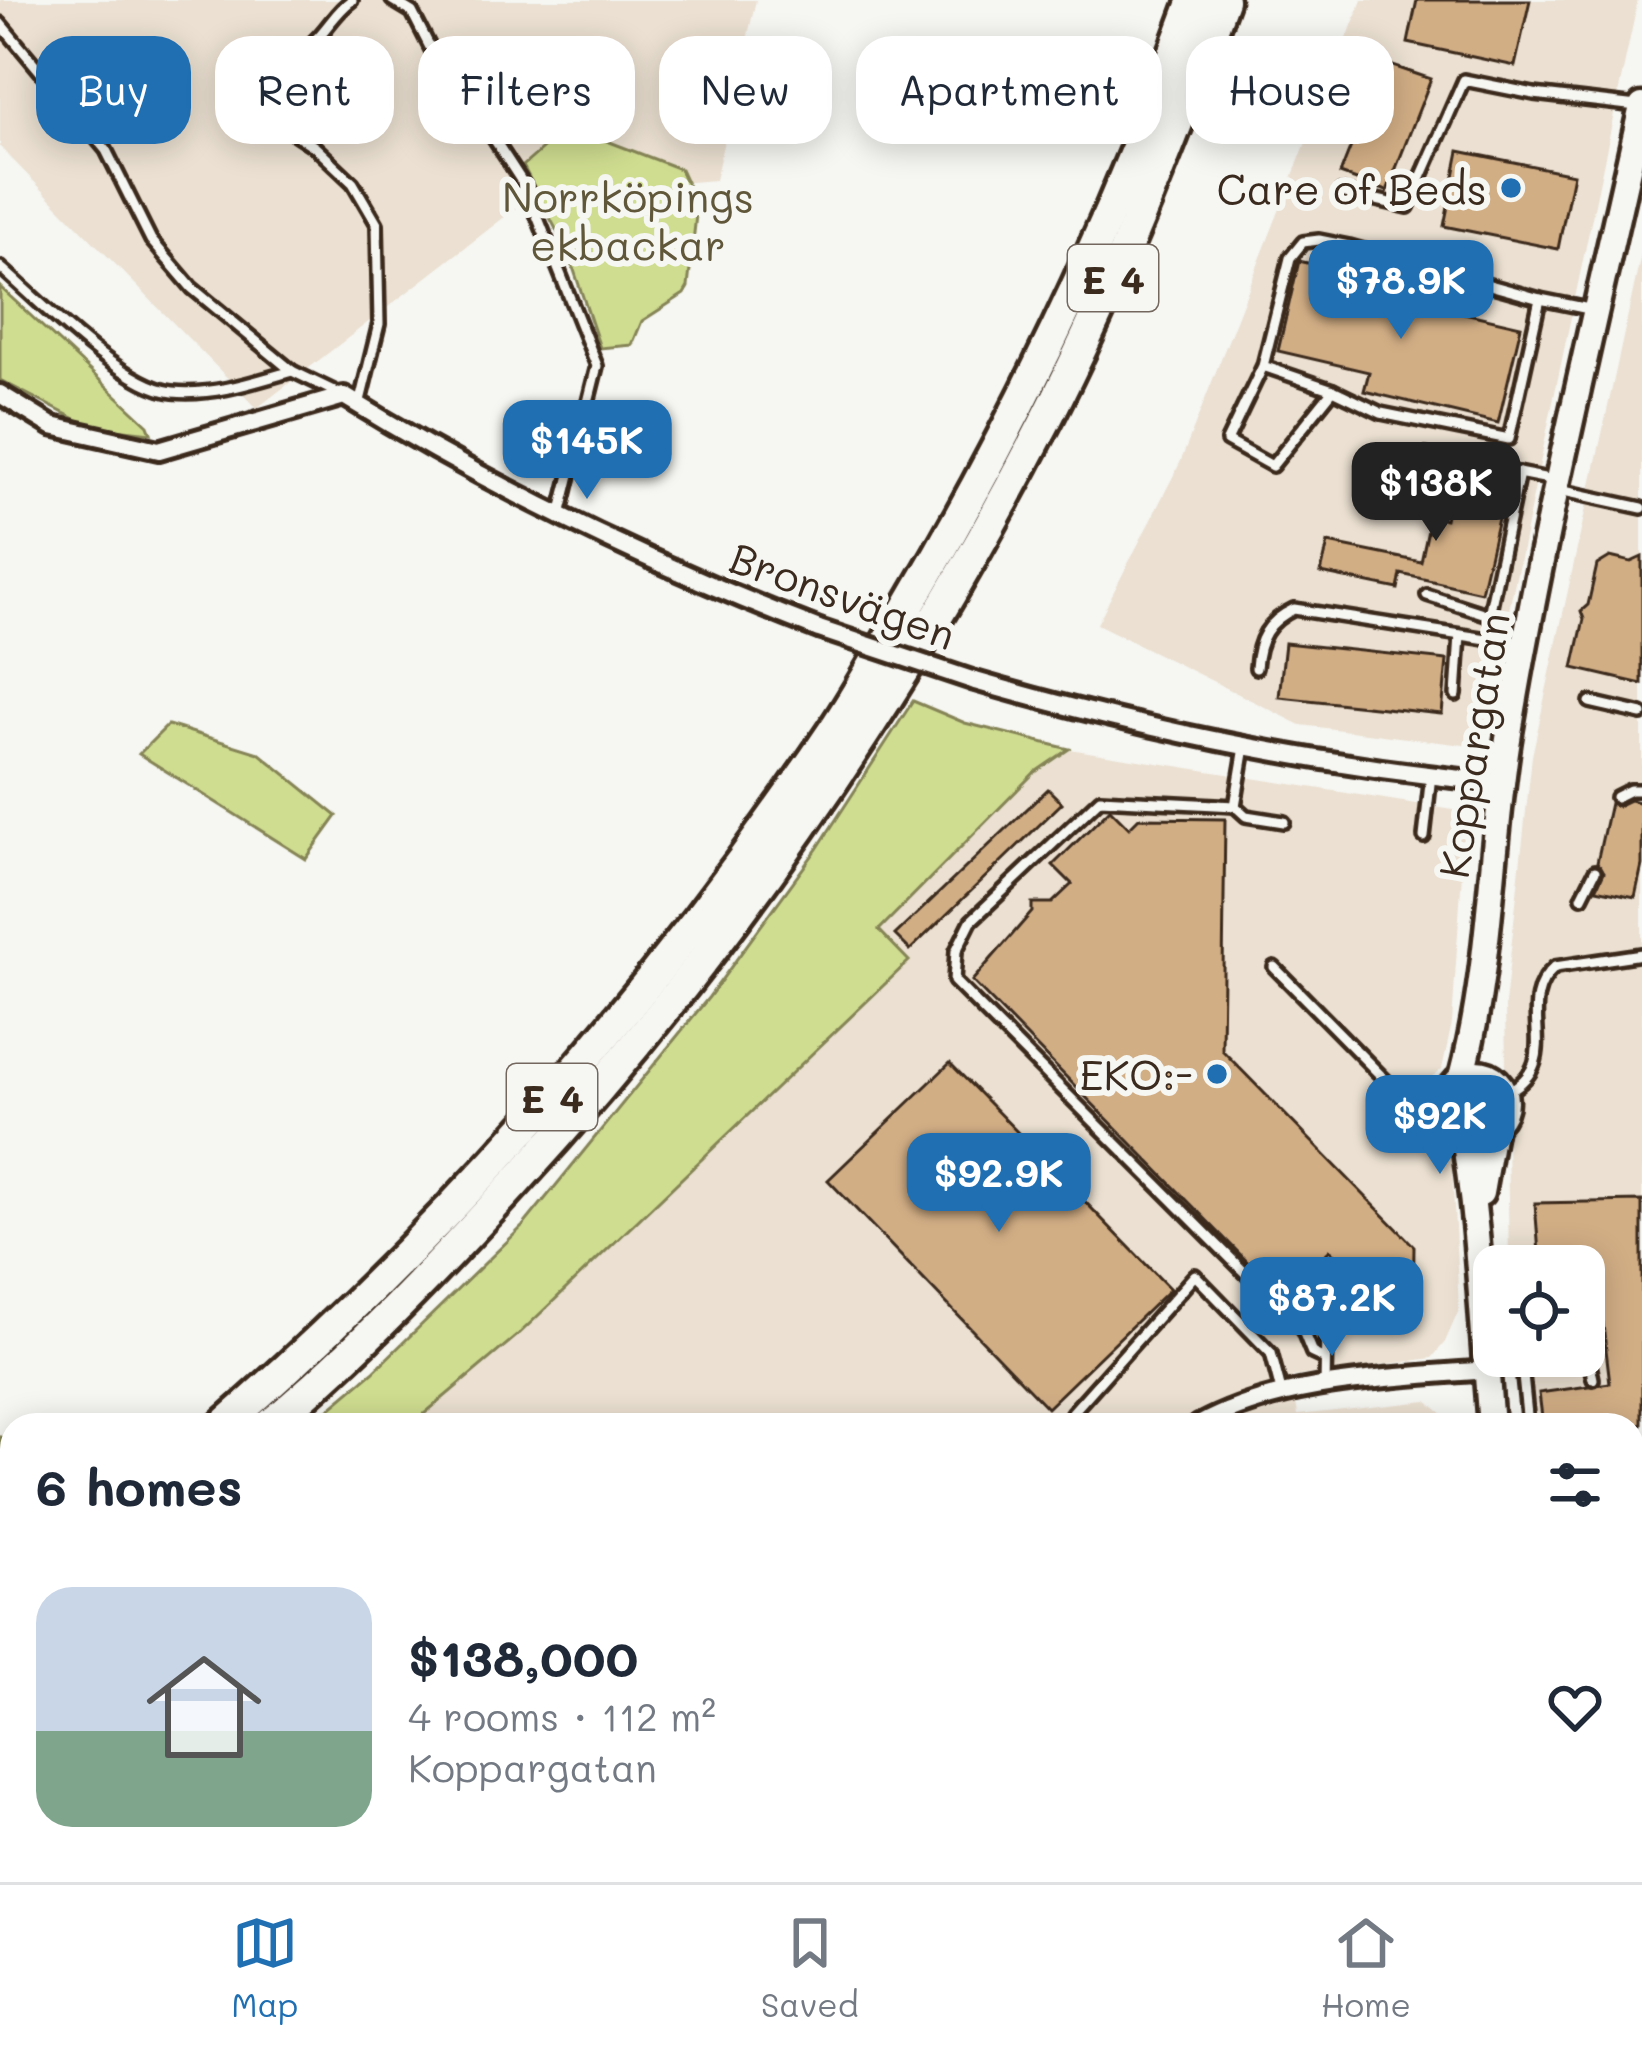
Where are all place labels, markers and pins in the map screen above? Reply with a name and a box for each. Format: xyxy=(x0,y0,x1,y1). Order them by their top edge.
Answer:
place label: Care of Beds xyxy=(1217,161,1487,216)
marker: Care of Beds xyxy=(1498,175,1524,201)
pin: $78.9K xyxy=(1303,240,1499,342)
pin: $145K xyxy=(503,400,671,502)
pin: $138K xyxy=(1352,442,1520,544)
place label: EKO:- xyxy=(1079,1047,1193,1102)
marker: EKO:- xyxy=(1204,1061,1230,1087)
pin: $92K xyxy=(1369,1075,1511,1177)
pin: $92.9K xyxy=(901,1133,1097,1235)
pin: $87.2K xyxy=(1234,1257,1430,1359)

